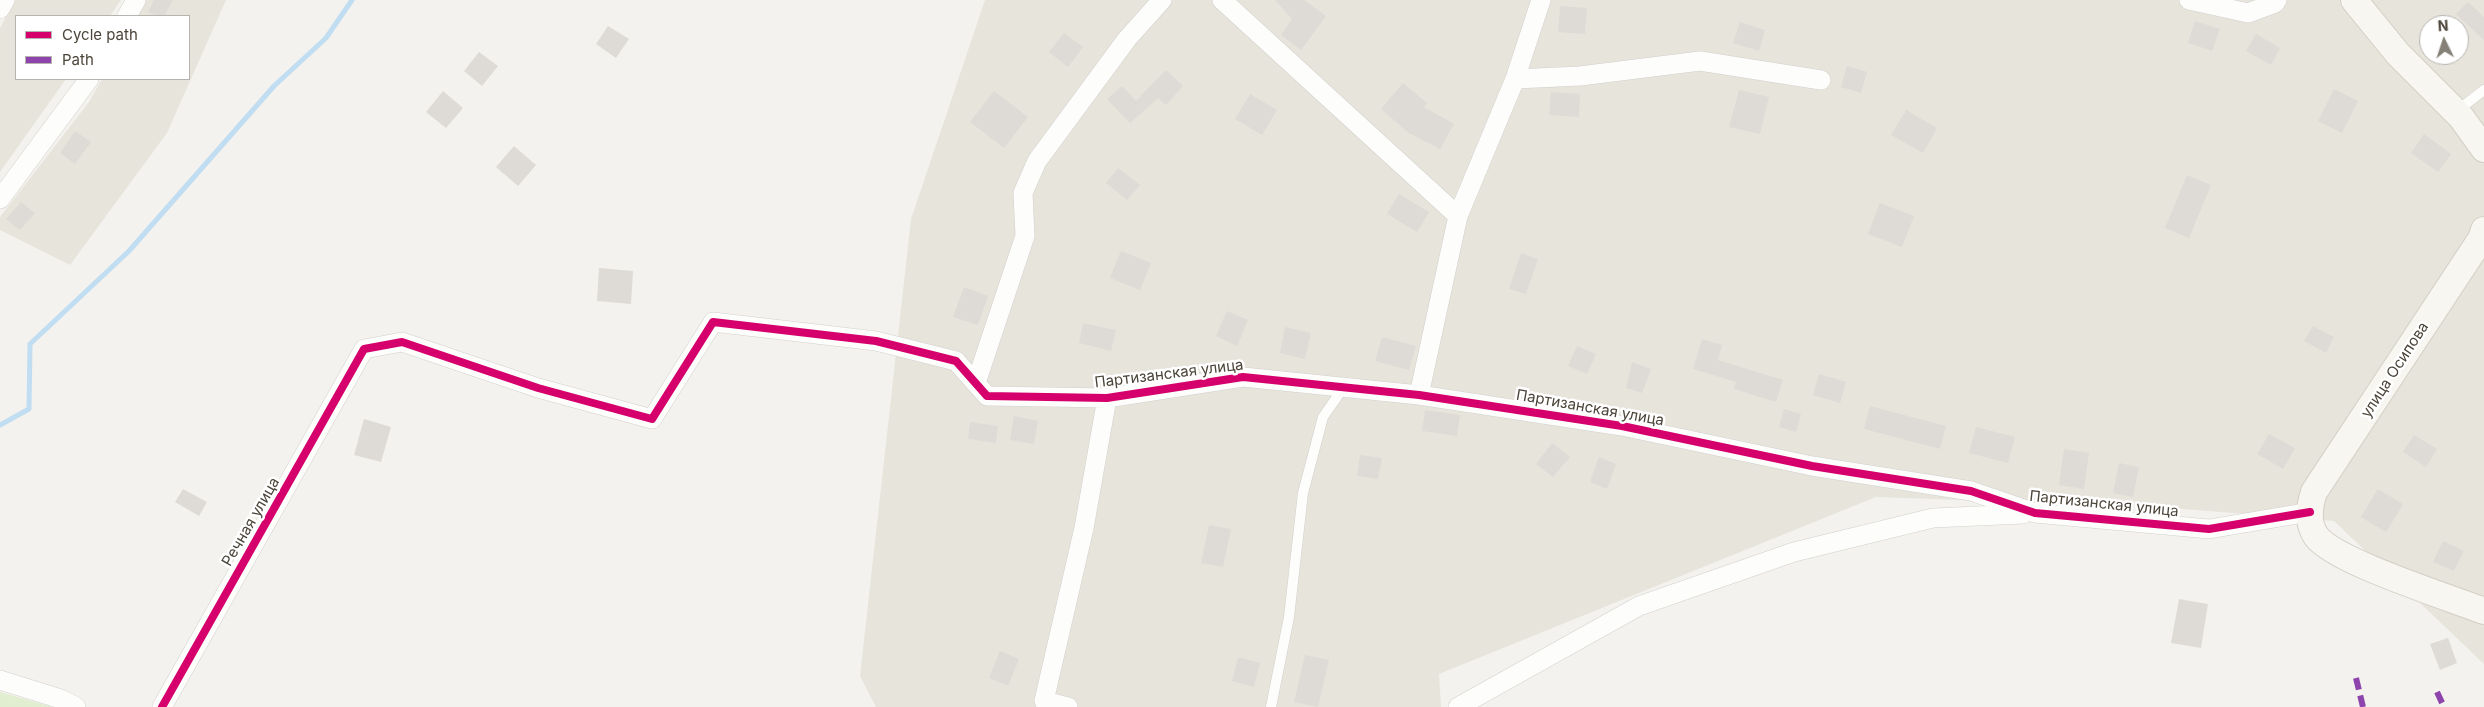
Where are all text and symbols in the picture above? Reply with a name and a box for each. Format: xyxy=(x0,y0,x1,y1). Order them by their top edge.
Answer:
legend xyxy=(15,15,190,80)
north arrow xyxy=(2419,15,2469,65)
text: N xyxy=(2437,17,2449,34)
text: Cycle path xyxy=(62,25,138,44)
text: Path xyxy=(62,50,94,69)
street label: улица Осипова xyxy=(2357,319,2433,421)
street label: Партизанская улица xyxy=(1094,356,1244,392)
street label: Партизанская улица xyxy=(1515,386,1665,430)
street label: Речная улица xyxy=(218,474,284,570)
street label: Партизанская улица xyxy=(2029,487,2179,521)

